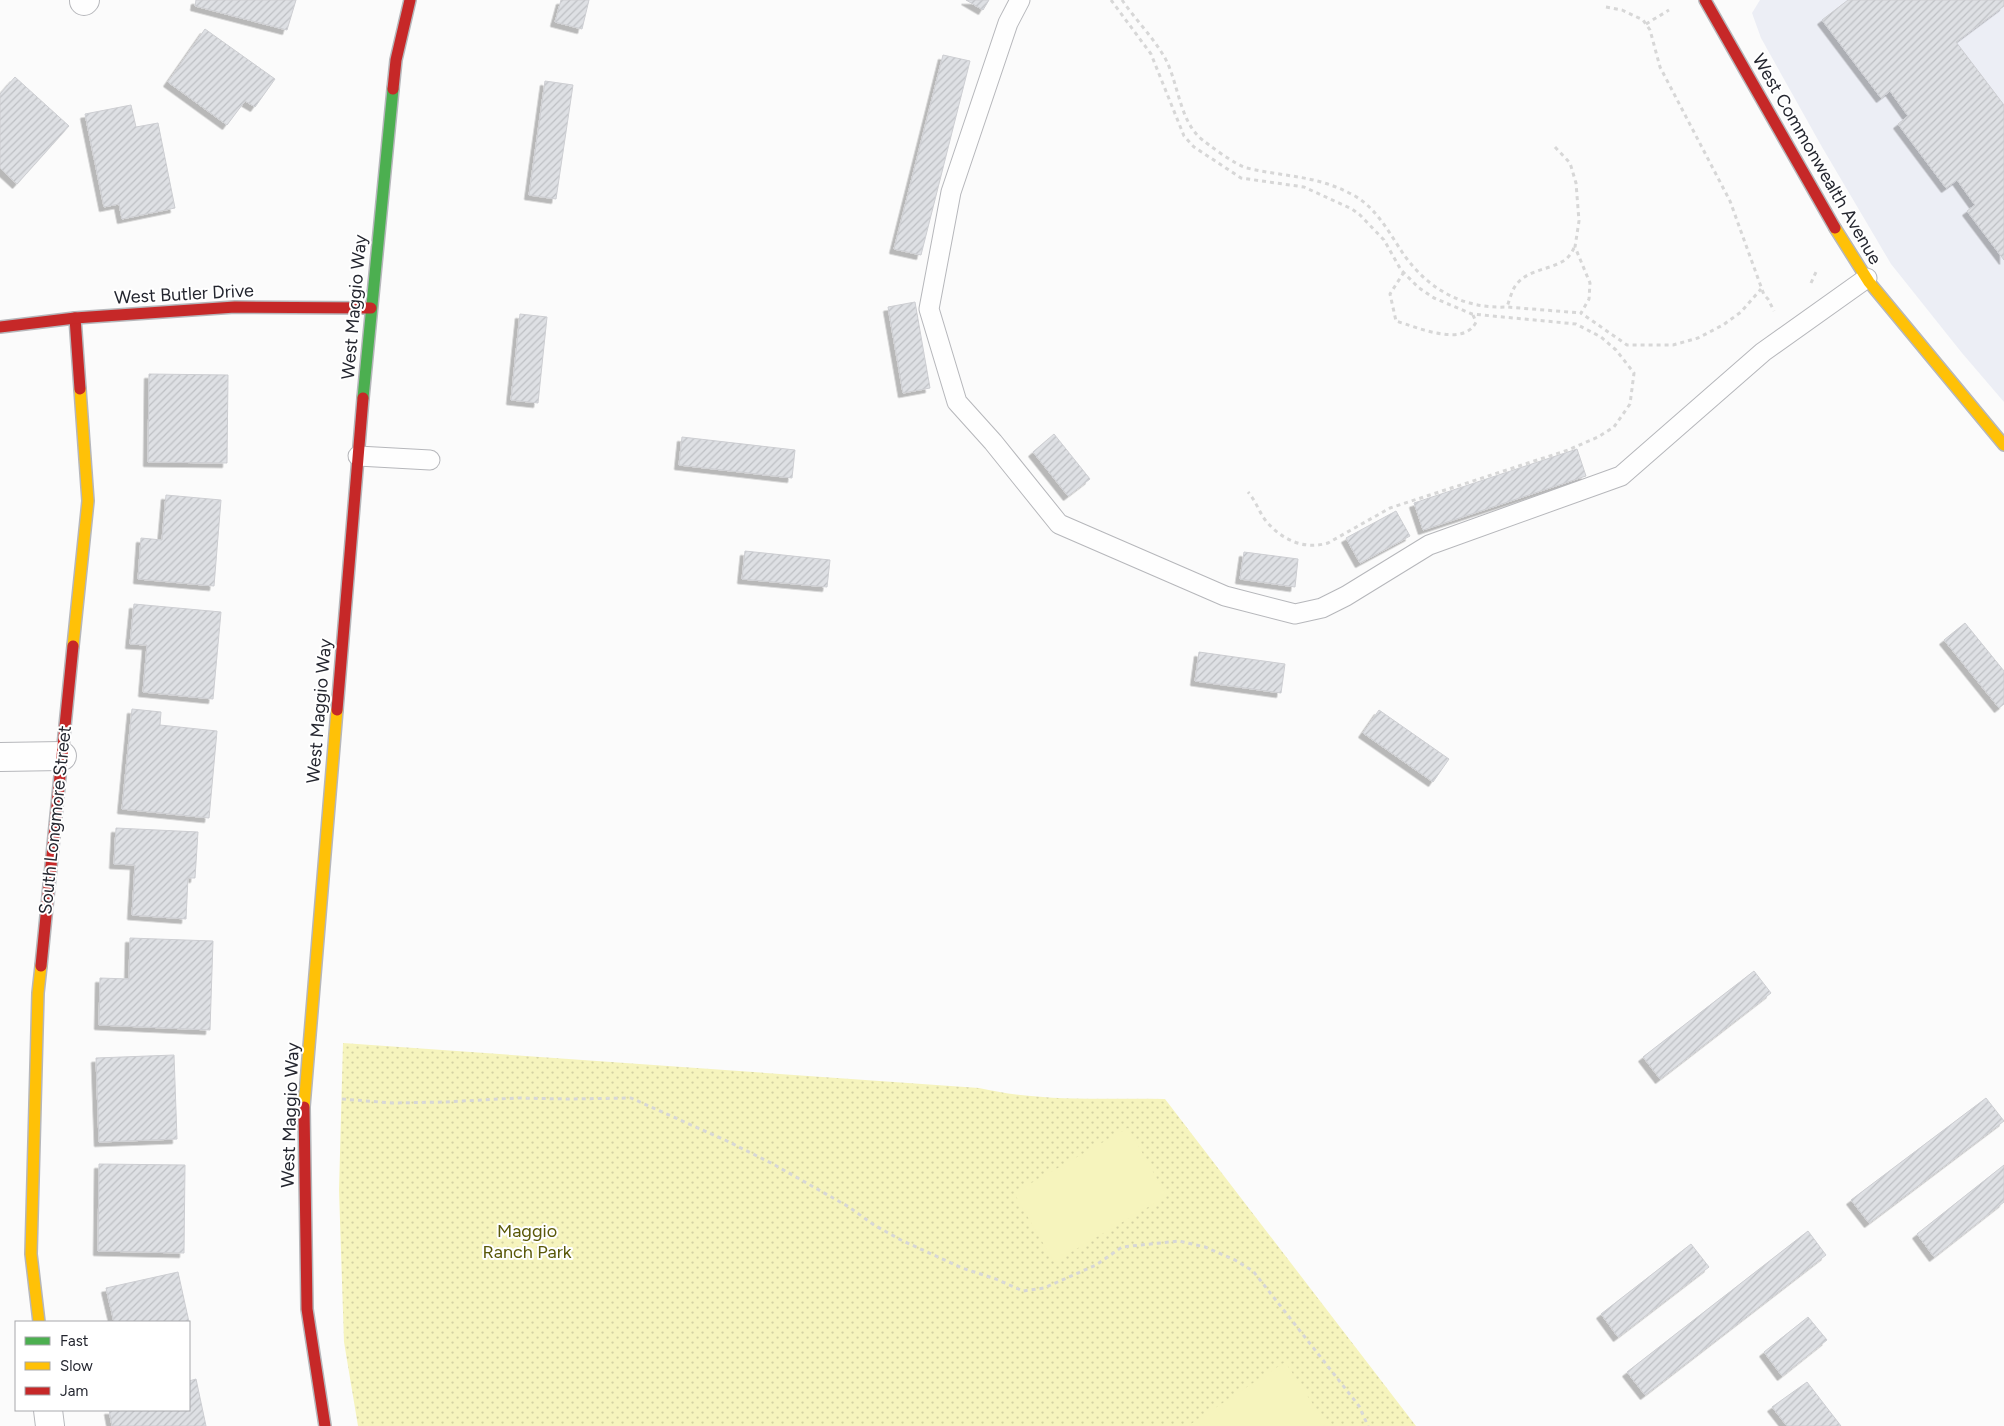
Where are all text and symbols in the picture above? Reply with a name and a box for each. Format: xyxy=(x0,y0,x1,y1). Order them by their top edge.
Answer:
street label: West Commonwealth Avenue xyxy=(1748,50,1886,268)
street label: West Maggio Way xyxy=(337,233,371,381)
street label: West Butler Drive xyxy=(114,279,255,309)
street label: West Maggio Way xyxy=(302,637,336,785)
street label: South Longmore Street xyxy=(34,724,76,916)
street label: West Maggio Way xyxy=(276,1041,304,1188)
park label: Maggio Ranch Park xyxy=(483,1220,572,1263)
legend xyxy=(15,1321,190,1411)
text: Fast xyxy=(60,1332,89,1350)
text: Slow xyxy=(60,1357,93,1375)
text: Jam xyxy=(60,1382,88,1400)

